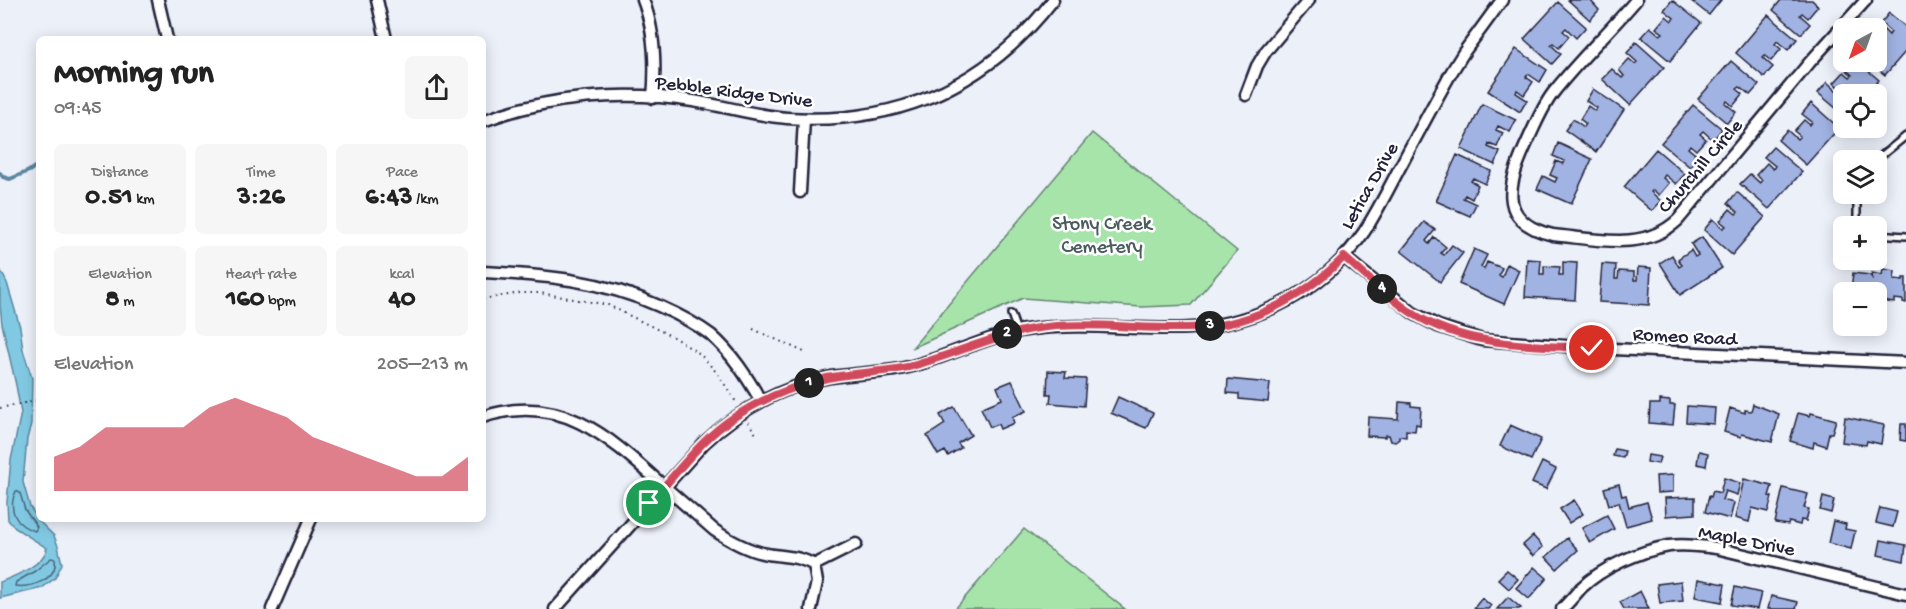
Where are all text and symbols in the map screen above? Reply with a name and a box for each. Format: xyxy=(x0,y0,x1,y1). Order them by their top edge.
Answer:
north arrow xyxy=(1833,18,1887,72)
map controls xyxy=(1833,18,1887,336)
text: Morning run xyxy=(54,56,214,94)
button: share xyxy=(405,56,468,119)
street label: Pebble Ridge Drive xyxy=(653,72,814,115)
button: locate xyxy=(1833,84,1887,138)
text: 09:45 xyxy=(54,98,102,121)
street label: Churchill Circle xyxy=(1655,115,1749,219)
street label: Letica Drive xyxy=(1337,139,1405,234)
button: layers xyxy=(1833,150,1887,204)
text: Distance xyxy=(92,164,148,183)
text: Time xyxy=(246,164,276,183)
text: Pace xyxy=(386,164,418,183)
text: 0.51 xyxy=(85,183,132,214)
text: 3:26 xyxy=(237,183,285,214)
text: 6:43 xyxy=(365,183,413,214)
text: km xyxy=(132,191,155,210)
text: /km xyxy=(413,191,439,210)
park label: Stony Creek Cemetery xyxy=(1052,214,1154,260)
button: + xyxy=(1833,216,1887,270)
text: Elevation xyxy=(88,266,152,285)
text: Heart rate xyxy=(225,266,297,285)
text: kcal xyxy=(390,266,414,285)
pin: 4 xyxy=(1367,274,1397,304)
text: 4 xyxy=(1378,279,1386,298)
button: − xyxy=(1833,282,1887,336)
text: 8 xyxy=(105,285,120,316)
text: 160 xyxy=(226,285,264,316)
text: 40 xyxy=(388,285,416,316)
text: m xyxy=(120,293,135,312)
text: bpm xyxy=(264,293,296,312)
pin: 3 xyxy=(1195,311,1225,341)
text: 3 xyxy=(1206,316,1214,335)
pin: 2 xyxy=(992,319,1022,349)
pin xyxy=(1566,322,1617,373)
text: 2 xyxy=(1003,324,1011,343)
street label: Romeo Road xyxy=(1632,324,1740,353)
icon: check xyxy=(1575,331,1608,364)
text: Elevation xyxy=(54,354,134,377)
text: 205–213 m xyxy=(377,354,468,377)
pin: 1 xyxy=(794,368,824,398)
text: 1 xyxy=(806,373,812,392)
pin xyxy=(623,477,674,528)
icon: arrive xyxy=(632,486,665,519)
street label: Maple Drive xyxy=(1696,522,1797,563)

